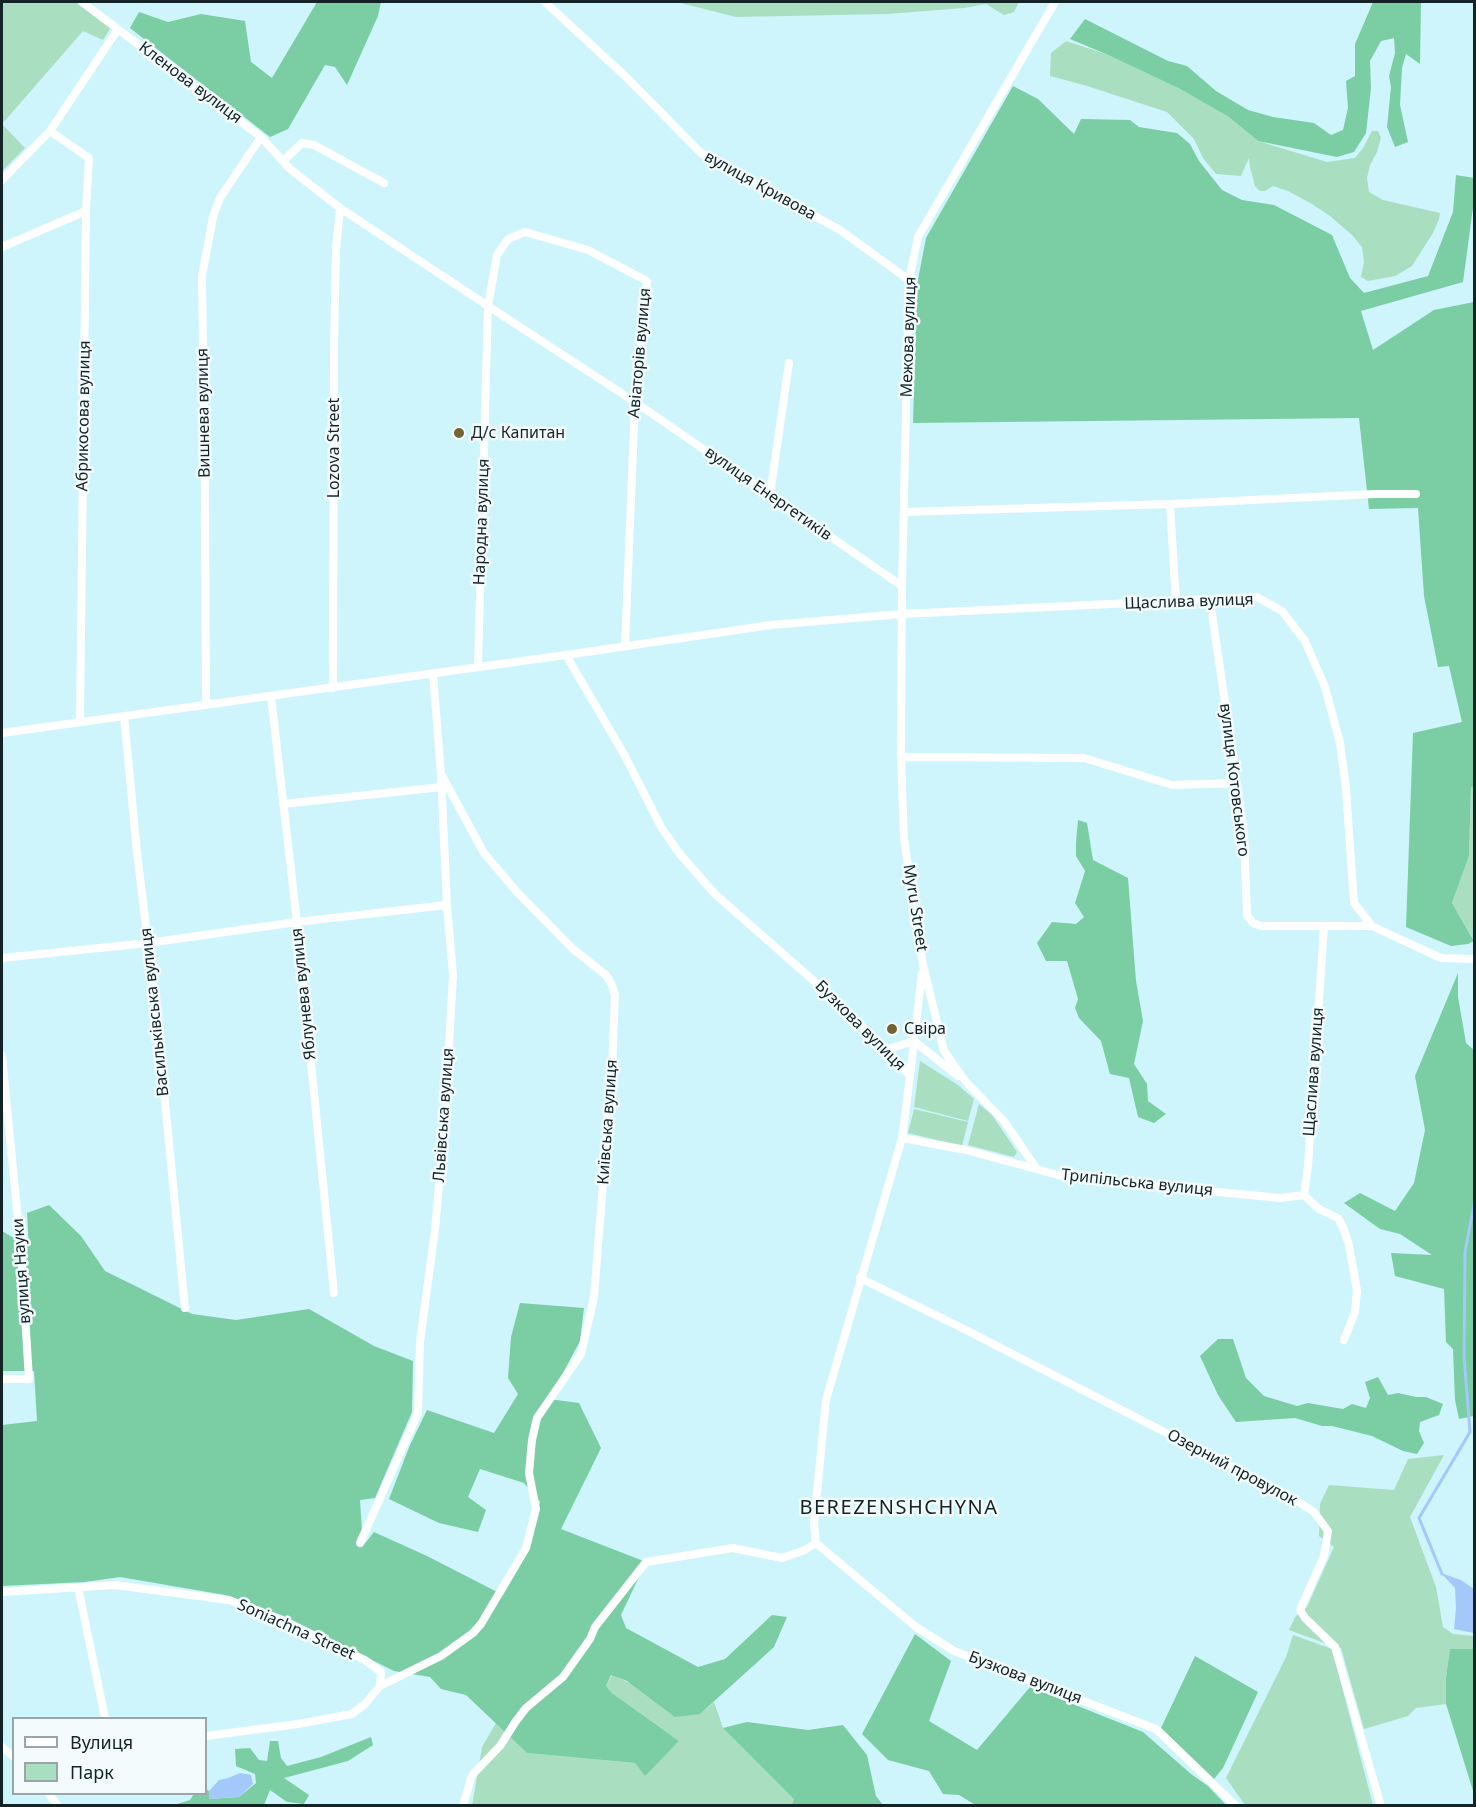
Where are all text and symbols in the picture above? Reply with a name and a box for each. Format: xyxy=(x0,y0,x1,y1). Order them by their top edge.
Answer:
street label: Кленова вулиця xyxy=(135,38,245,128)
street label: вулиця Кривова xyxy=(701,147,819,225)
street label: Межова вулиця xyxy=(897,276,921,398)
street label: Авіаторів вулиця xyxy=(625,287,655,419)
street label: Абрикосова вулиця xyxy=(73,340,95,492)
street label: Вишнева вулиця xyxy=(193,348,215,478)
street label: Lozova Street xyxy=(324,398,344,498)
place label: Д/с Капитан xyxy=(471,423,565,443)
marker: Д/с Капитан xyxy=(452,426,466,440)
street label: вулиця Енергетиків xyxy=(701,443,835,545)
street label: Народна вулиця xyxy=(470,458,494,586)
street label: Щаслива вулиця xyxy=(1124,590,1254,614)
street label: вулиця Котовського xyxy=(1215,702,1253,858)
street label: Myru Street xyxy=(899,863,931,953)
street label: Васильківська вулиця xyxy=(137,927,173,1097)
street label: Яблунева вулиця xyxy=(288,927,320,1061)
street label: Бузкова вулиця xyxy=(811,977,909,1075)
street label: Щаслива вулиця xyxy=(1300,1007,1328,1137)
place label: Свіра xyxy=(904,1019,946,1039)
marker: Свіра xyxy=(885,1022,899,1036)
street label: Львівська вулиця xyxy=(430,1047,458,1183)
street label: Київська вулиця xyxy=(594,1059,622,1185)
street label: Трипільська вулиця xyxy=(1060,1165,1214,1201)
street label: вулиця Науки xyxy=(9,1217,35,1325)
street label: Озерний провулок xyxy=(1164,1426,1300,1510)
district label: BEREZENSHCHYNA xyxy=(800,1496,998,1520)
street label: Soniachna Street xyxy=(234,1595,358,1665)
street label: Бузкова вулиця xyxy=(966,1648,1084,1708)
legend xyxy=(12,1717,207,1795)
text: Вулиця xyxy=(70,1730,133,1754)
text: Парк xyxy=(70,1760,114,1784)

